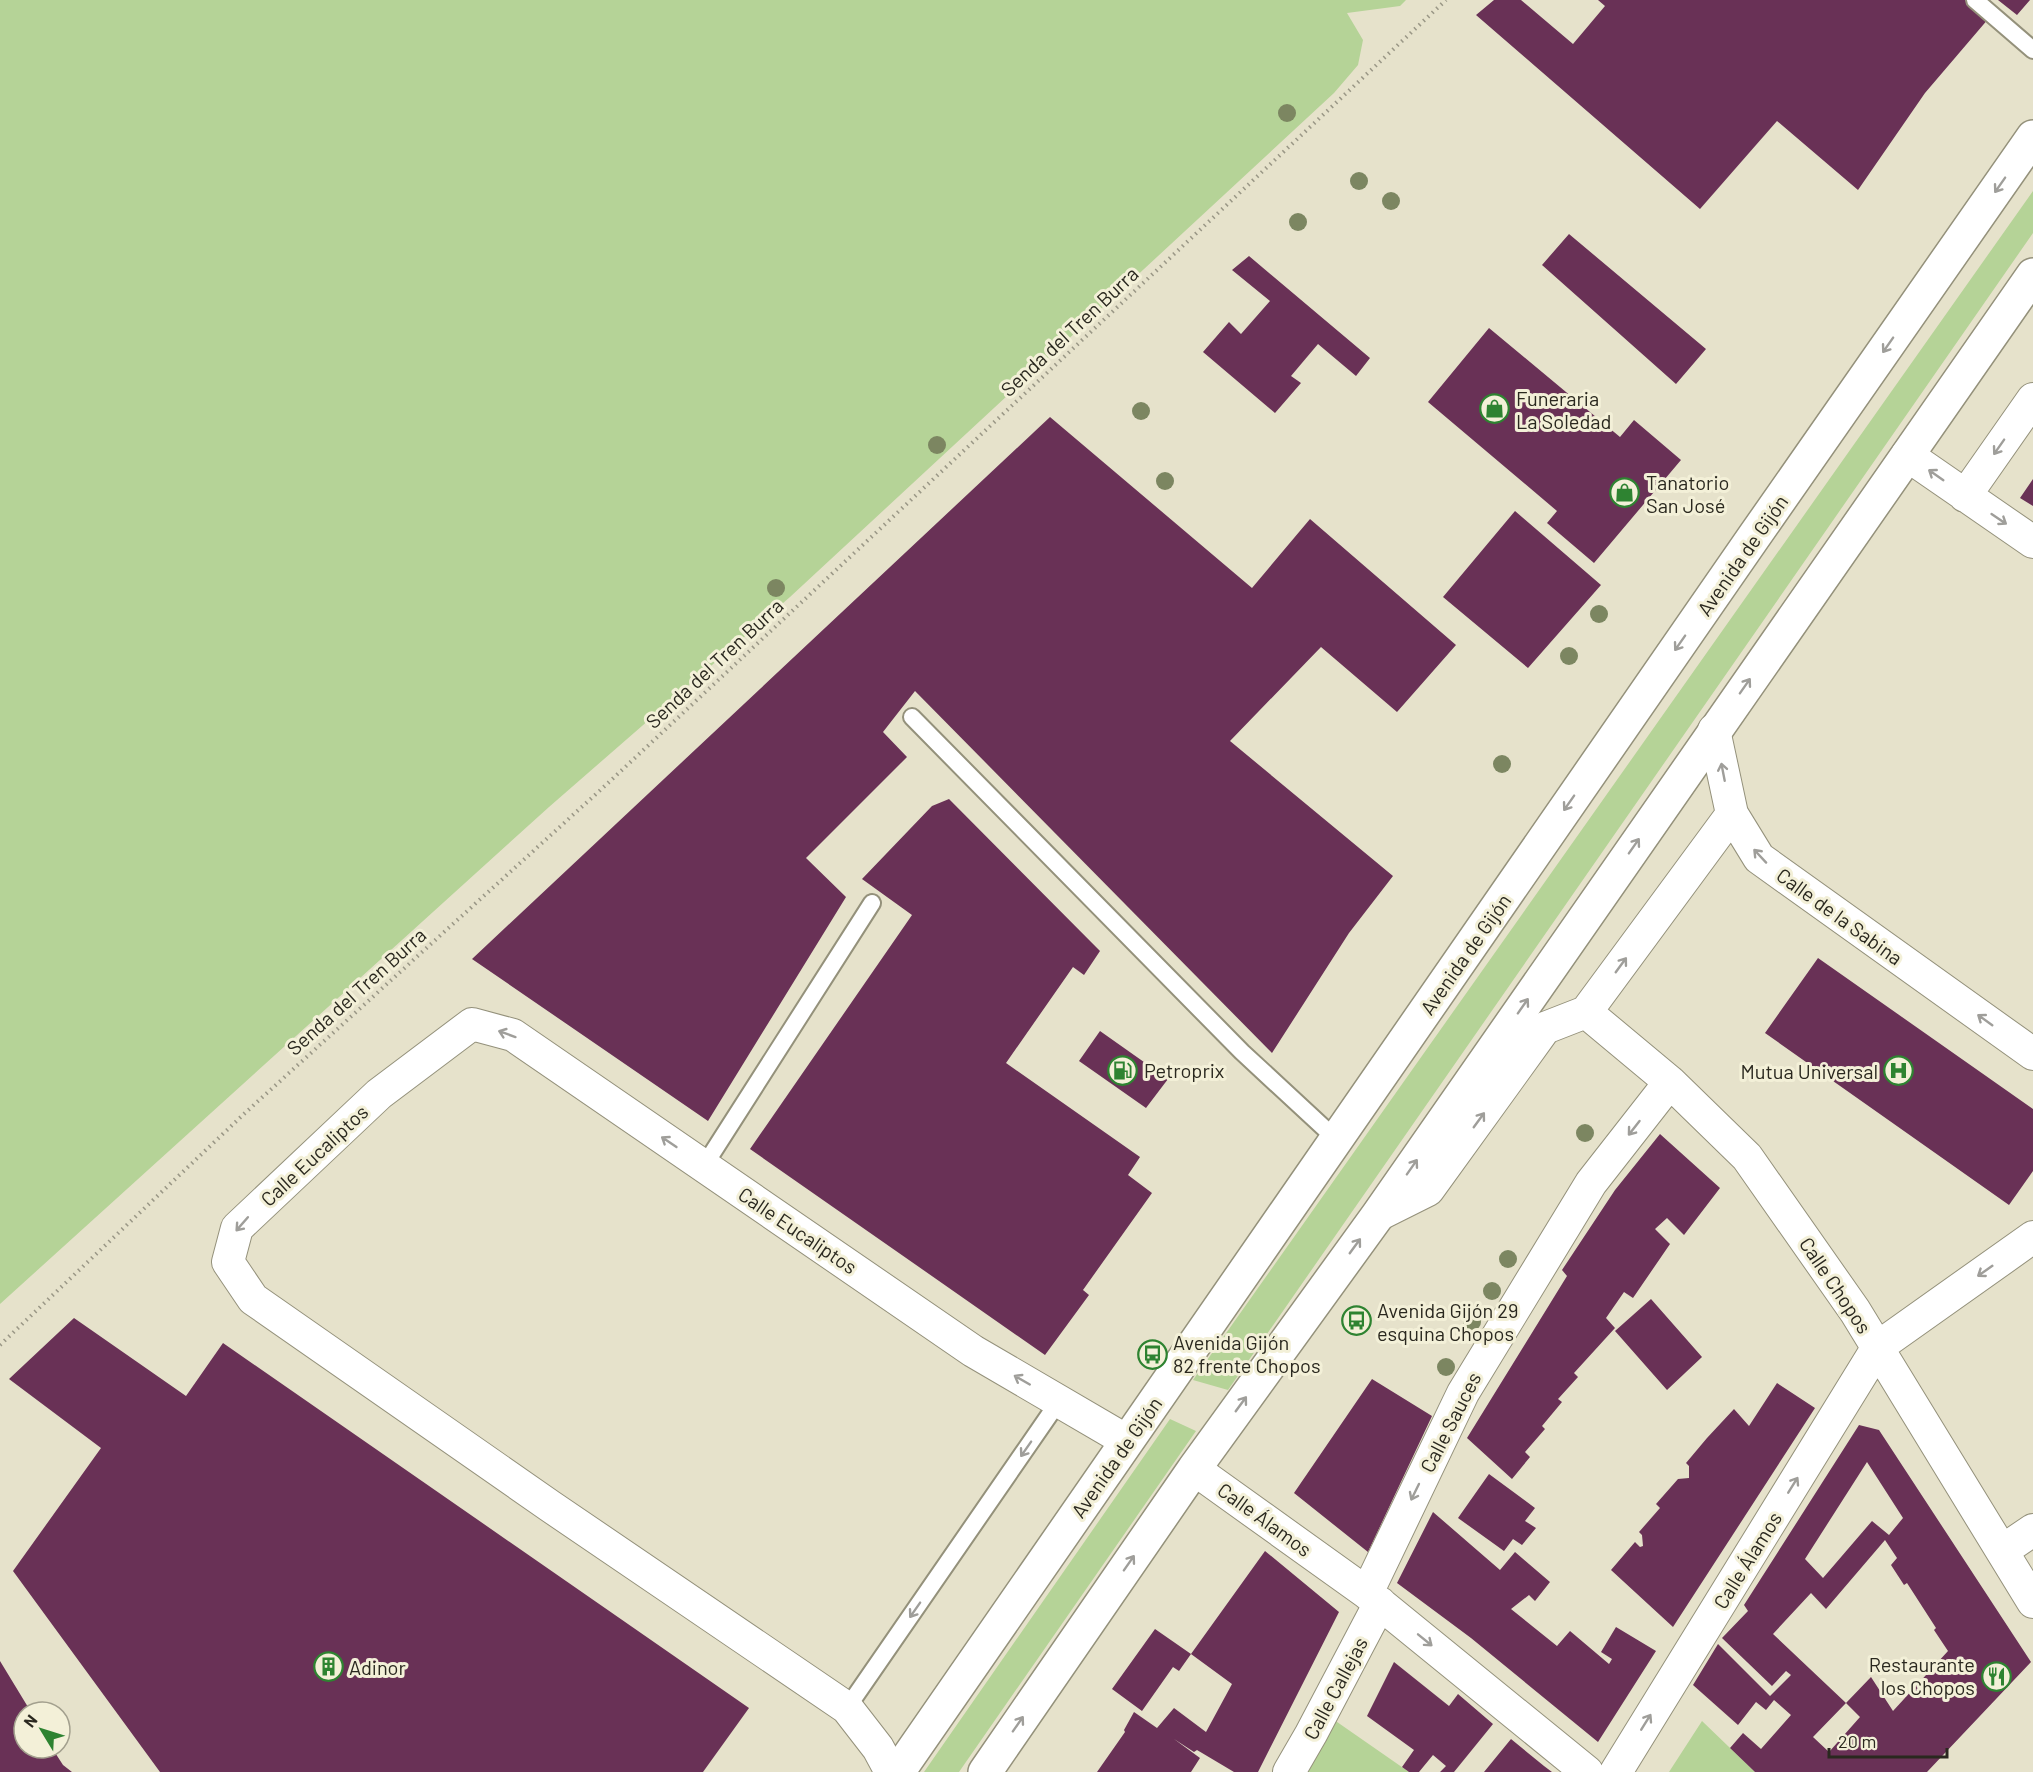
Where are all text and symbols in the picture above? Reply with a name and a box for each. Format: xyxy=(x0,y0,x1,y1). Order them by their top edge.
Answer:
one-way arrow xyxy=(1994,176,2006,193)
street label: Senda del Tren Burra xyxy=(995,261,1143,401)
one-way arrow xyxy=(1882,336,1894,353)
place label: Funeraria La Soledad xyxy=(1516,386,1611,433)
shop icon: Funeraria La Soledad xyxy=(1479,393,1511,425)
one-way arrow xyxy=(1993,438,2005,454)
one-way arrow xyxy=(1928,469,1944,481)
place label: Tanatorio San José xyxy=(1646,470,1729,517)
shop icon: Tanatorio San José xyxy=(1609,477,1641,509)
street label: Avenida de Gijón xyxy=(1692,490,1792,620)
one-way arrow xyxy=(1990,513,2007,525)
street label: Senda del Tren Burra xyxy=(640,593,788,733)
one-way arrow xyxy=(1674,634,1686,650)
one-way arrow xyxy=(1739,678,1751,695)
one-way arrow xyxy=(1717,763,1728,783)
one-way arrow xyxy=(1563,794,1575,811)
one-way arrow xyxy=(1628,838,1640,855)
one-way arrow xyxy=(1753,848,1767,863)
street label: Calle de la Sabina xyxy=(1773,862,1907,970)
street label: Avenida de Gijón xyxy=(1415,889,1515,1019)
street label: Senda del Tren Burra xyxy=(281,922,431,1060)
one-way arrow xyxy=(1614,957,1627,973)
one-way arrow xyxy=(1517,999,1529,1015)
one-way arrow xyxy=(1978,1014,1994,1026)
one-way arrow xyxy=(498,1028,517,1039)
fuel station icon: Petroprix xyxy=(1107,1054,1139,1086)
hospital icon: Mutua Universal xyxy=(1883,1055,1915,1087)
place label: Petroprix xyxy=(1144,1058,1225,1082)
place label: Mutua Universal xyxy=(1740,1059,1878,1083)
street label: Calle Eucaliptos xyxy=(255,1099,373,1211)
one-way arrow xyxy=(1473,1112,1485,1128)
one-way arrow xyxy=(1627,1120,1641,1135)
one-way arrow xyxy=(661,1136,678,1148)
one-way arrow xyxy=(1406,1159,1418,1175)
street label: Calle Eucaliptos xyxy=(734,1182,862,1278)
one-way arrow xyxy=(236,1215,250,1231)
street label: Calle Chopos xyxy=(1795,1232,1877,1338)
one-way arrow xyxy=(1349,1239,1362,1255)
one-way arrow xyxy=(1978,1265,1994,1277)
place label: Avenida Gijón 29 esquina Chopos xyxy=(1377,1298,1518,1345)
bus stop icon: Avenida Gijón 29 esquina Chopos xyxy=(1340,1305,1372,1337)
place label: Avenida Gijón 82 frente Chopos xyxy=(1173,1330,1321,1377)
bus stop icon: Avenida Gijón 82 frente Chopos xyxy=(1136,1338,1168,1370)
street label: Calle Sauces xyxy=(1415,1368,1485,1476)
one-way arrow xyxy=(1014,1373,1031,1385)
street label: Avenida de Gijón xyxy=(1066,1392,1166,1522)
one-way arrow xyxy=(1235,1397,1248,1413)
one-way arrow xyxy=(1020,1441,1032,1457)
street label: Calle Álamos xyxy=(1213,1477,1317,1561)
one-way arrow xyxy=(1788,1477,1800,1494)
one-way arrow xyxy=(1409,1483,1421,1501)
street label: Calle Álamos xyxy=(1708,1507,1786,1613)
one-way arrow xyxy=(1123,1556,1135,1572)
one-way arrow xyxy=(909,1601,921,1617)
street label: Calle Callejas xyxy=(1298,1633,1372,1743)
one-way arrow xyxy=(1417,1634,1433,1647)
building icon: Adinor xyxy=(312,1651,344,1683)
place label: Restaurante los Chopos xyxy=(1869,1652,1975,1699)
place label: Adinor xyxy=(349,1655,406,1679)
restaurant icon: Restaurante los Chopos xyxy=(1980,1660,2012,1692)
north arrow xyxy=(12,1700,72,1760)
text: N xyxy=(19,1710,41,1730)
one-way arrow xyxy=(1641,1714,1653,1731)
one-way arrow xyxy=(1012,1716,1024,1732)
scale bar xyxy=(1829,1721,1948,1759)
text: 20 m xyxy=(1838,1730,1876,1752)

